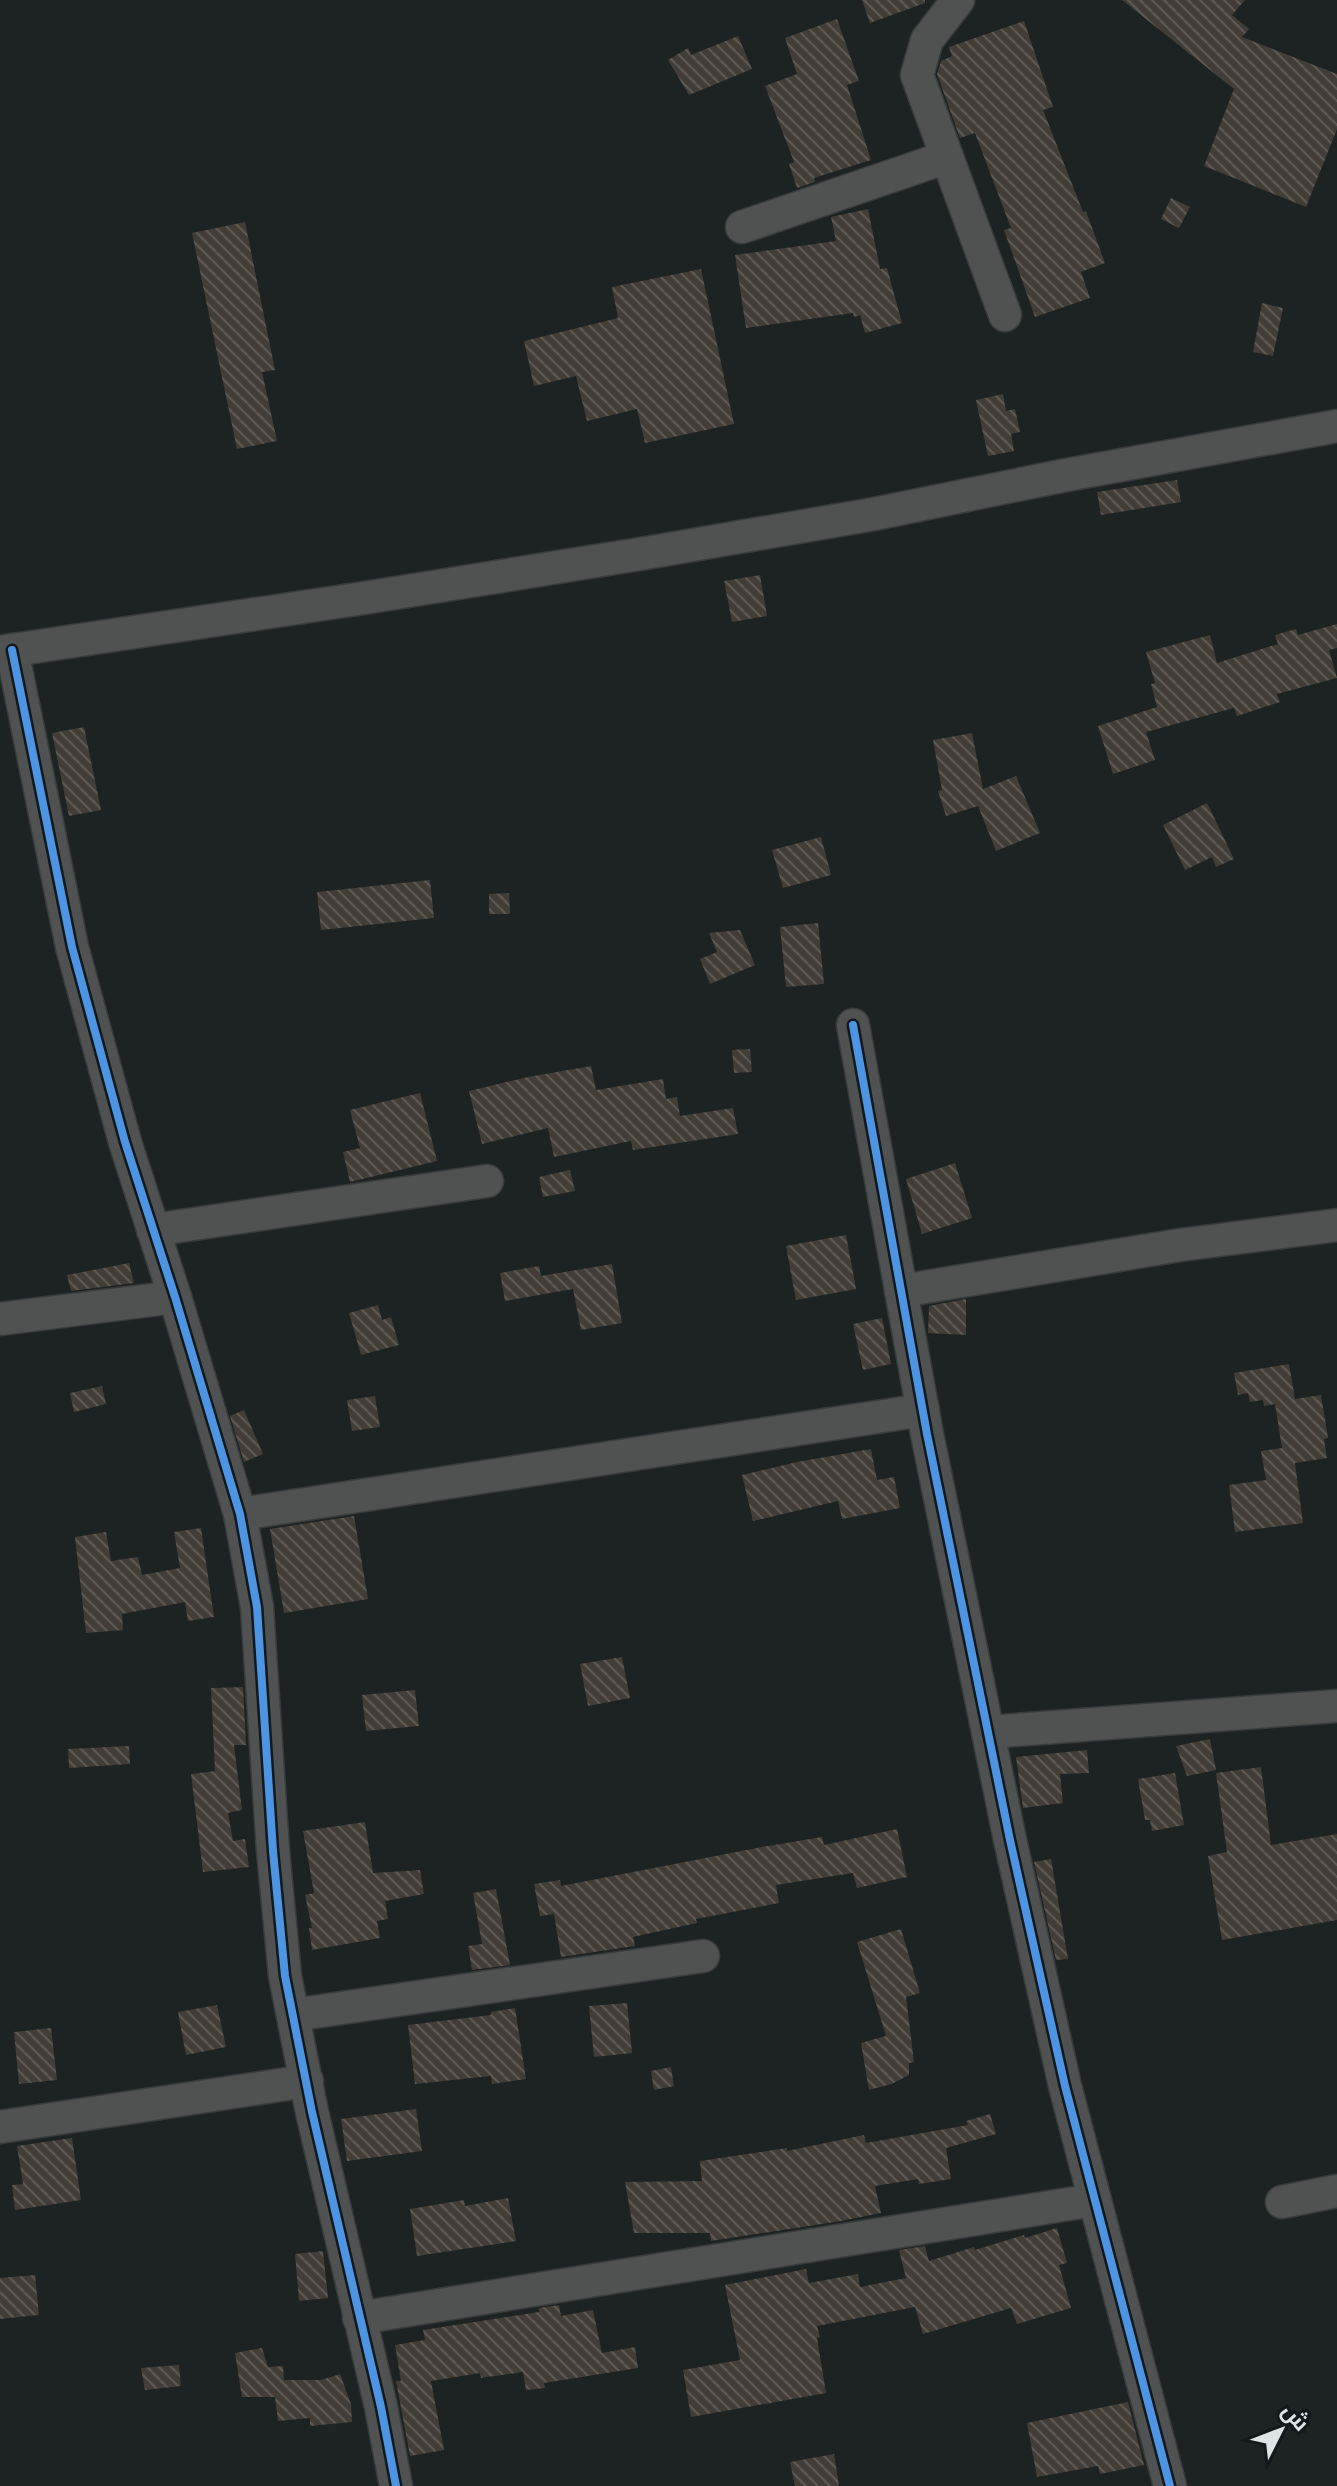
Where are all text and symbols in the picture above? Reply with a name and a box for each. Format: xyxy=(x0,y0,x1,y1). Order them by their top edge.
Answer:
north arrow xyxy=(1241,2390,1321,2470)
text: ش xyxy=(1275,2396,1316,2437)

